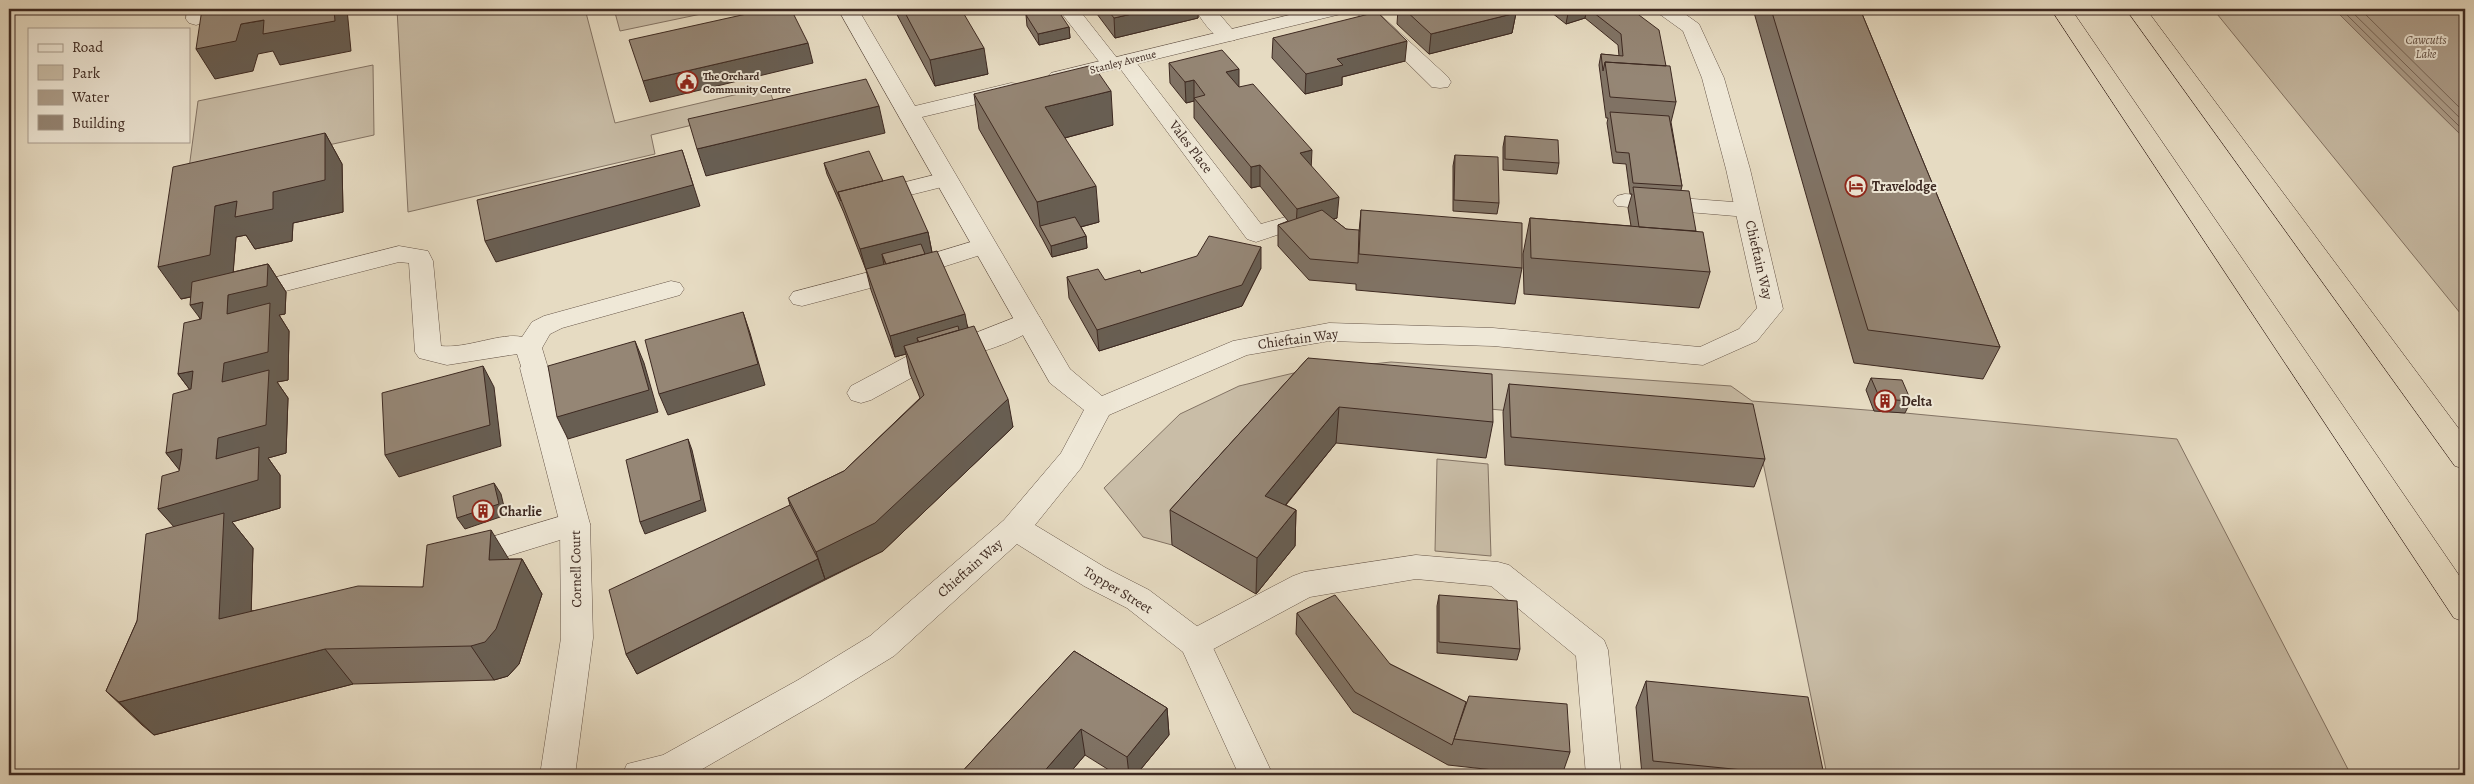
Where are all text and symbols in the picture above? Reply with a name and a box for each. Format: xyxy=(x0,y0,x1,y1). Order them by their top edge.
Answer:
legend xyxy=(28,28,190,142)
water label: Cawcutts Lake xyxy=(2406,32,2446,62)
text: Road xyxy=(72,37,104,57)
street label: Stanley Avenue xyxy=(1088,46,1158,78)
text: Park xyxy=(72,63,101,83)
place label: The Orchard Community Centre xyxy=(703,69,791,97)
public building icon: The Orchard Community Centre xyxy=(675,70,699,94)
text: Water xyxy=(71,87,109,107)
text: Building xyxy=(72,113,125,133)
street label: Vales Place xyxy=(1164,116,1217,177)
hotel icon: Travelodge xyxy=(1844,174,1868,198)
place label: Travelodge xyxy=(1872,177,1937,196)
street label: Chieftain Way xyxy=(1741,218,1778,302)
street label: Chieftain Way xyxy=(1257,324,1340,354)
building icon: Delta xyxy=(1873,389,1897,413)
place label: Delta xyxy=(1901,392,1932,411)
building icon: Charlie xyxy=(471,499,495,523)
place label: Charlie xyxy=(499,502,542,521)
street label: Cornell Court xyxy=(566,530,586,608)
street label: Chieftain Way xyxy=(933,534,1007,602)
street label: Topper Street xyxy=(1080,562,1156,618)

